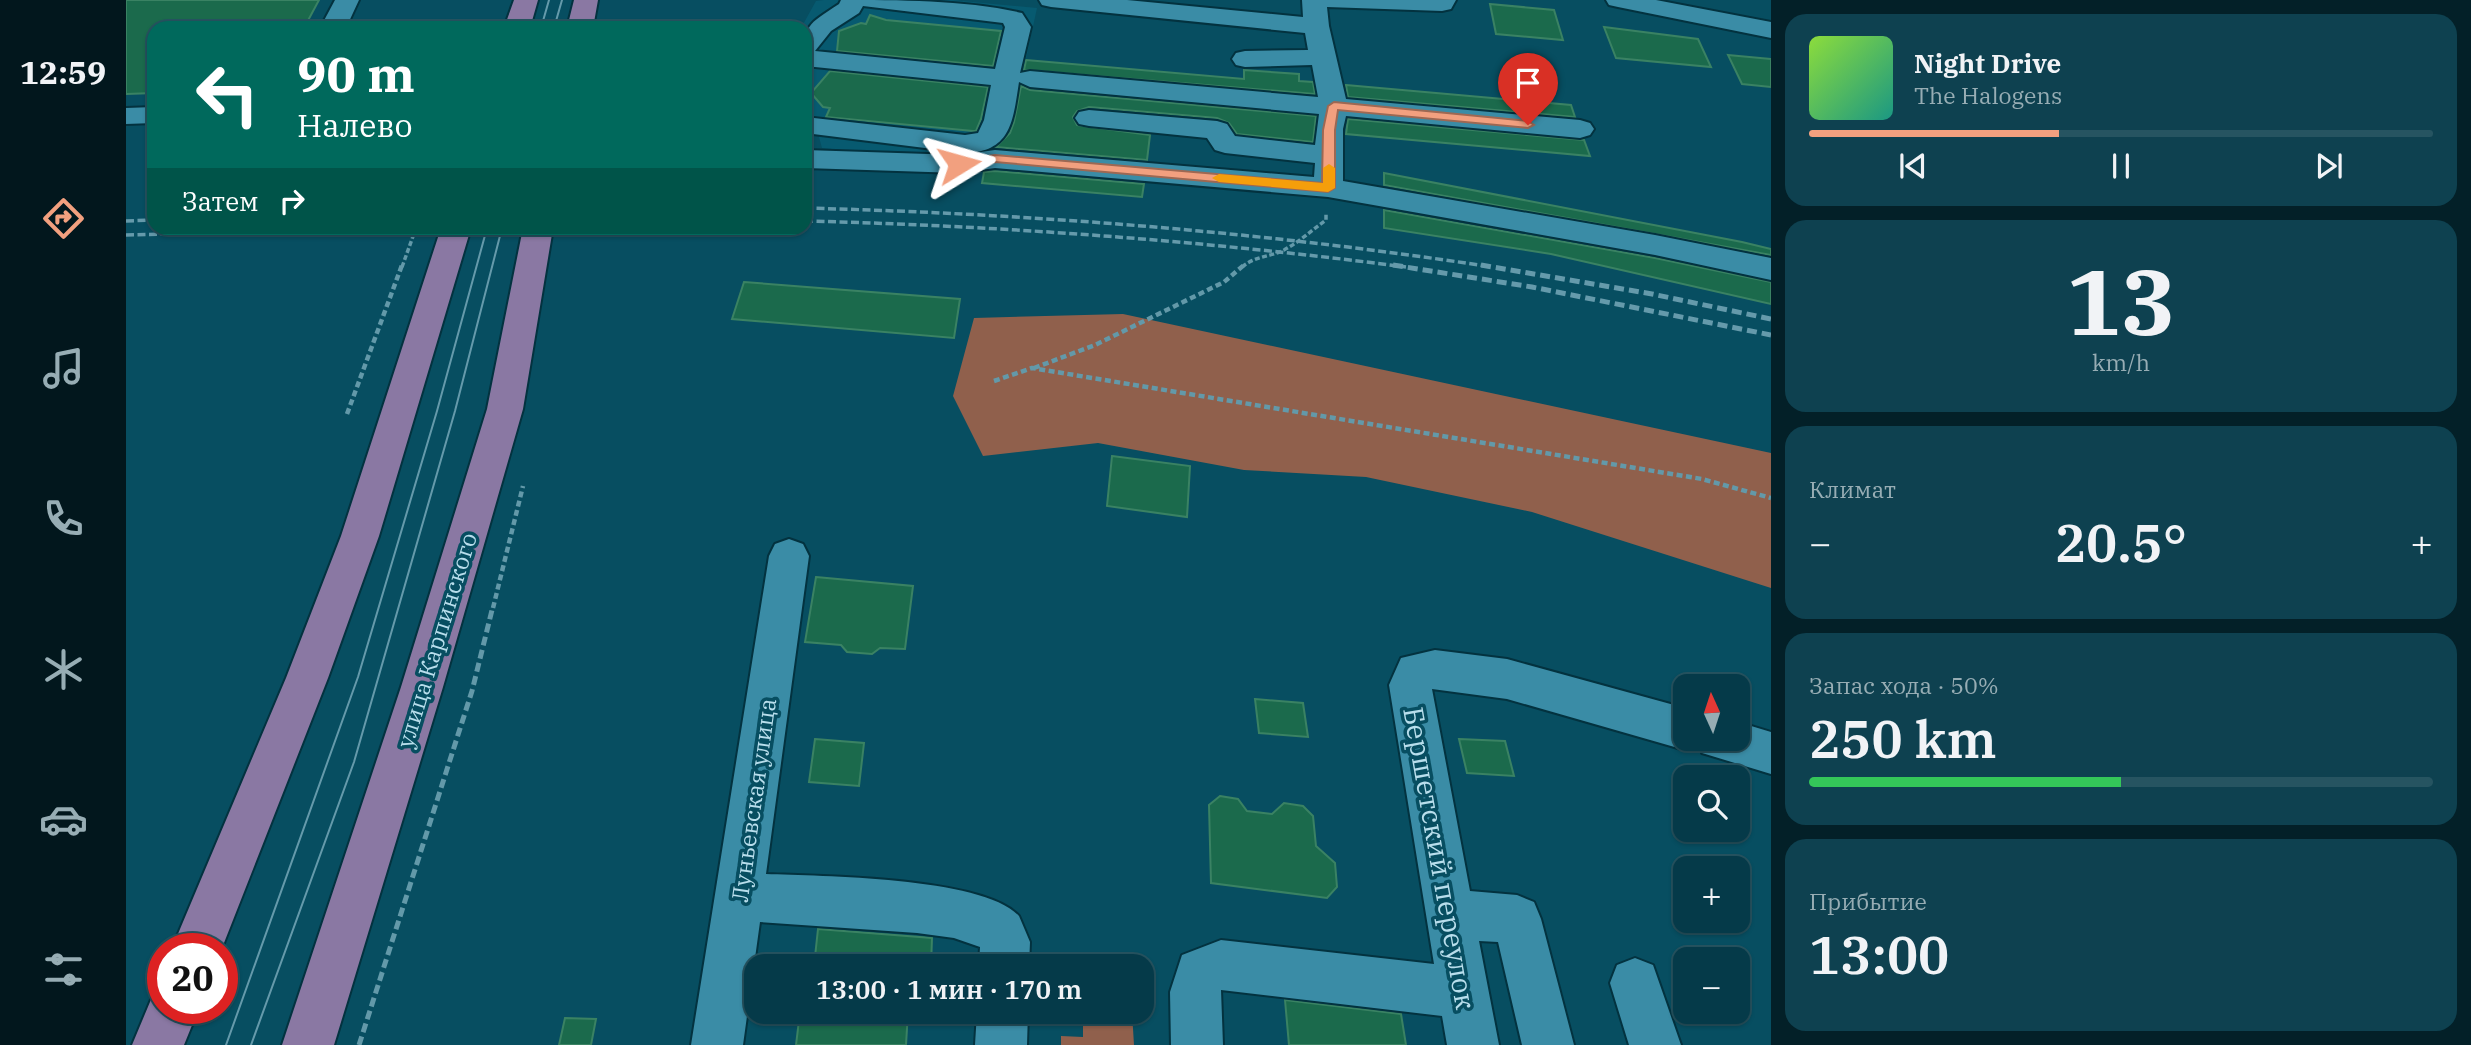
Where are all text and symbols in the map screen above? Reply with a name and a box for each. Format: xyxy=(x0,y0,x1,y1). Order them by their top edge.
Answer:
text: 90 m xyxy=(297,42,415,105)
text: Night Drive xyxy=(1914,46,2061,80)
icon: left xyxy=(182,49,273,140)
text: 12:59 xyxy=(20,51,106,93)
pin xyxy=(1498,53,1558,125)
icon: arrive xyxy=(1509,64,1547,102)
text: The Halogens xyxy=(1914,80,2062,110)
text: Налево xyxy=(297,104,413,146)
position arrow xyxy=(922,127,996,201)
icon: previous xyxy=(1894,147,1932,185)
icon: pause xyxy=(2102,147,2140,185)
icon: next xyxy=(2310,147,2348,185)
icon: right xyxy=(273,182,311,220)
text: Затем xyxy=(182,184,259,218)
icon: directions xyxy=(39,194,88,243)
text: 13 xyxy=(2066,242,2176,360)
icon: music xyxy=(39,344,88,393)
text: km/h xyxy=(2092,347,2150,377)
text: Климат xyxy=(1809,474,1896,504)
icon: phone xyxy=(39,494,88,543)
text: 20.5° xyxy=(2055,509,2187,576)
text: − xyxy=(1809,518,1832,567)
text: + xyxy=(2410,518,2433,567)
street label: улица Карпинского xyxy=(389,529,483,751)
icon: climate xyxy=(39,645,88,694)
text: Запас хода · 50% xyxy=(1809,670,1999,700)
north arrow xyxy=(1673,674,1750,751)
map controls xyxy=(1673,674,1750,1024)
street label: Луньевская улица xyxy=(724,696,782,904)
street label: Бершетский переулок xyxy=(1395,704,1485,1012)
text: 250 km xyxy=(1809,705,1997,772)
button: search xyxy=(1673,765,1750,842)
icon: car xyxy=(39,795,88,844)
button: + xyxy=(1673,856,1750,933)
text: Прибытие xyxy=(1809,886,1927,916)
text: 13:00 xyxy=(1809,921,1949,988)
speed limit sign: 20 xyxy=(147,933,238,1024)
icon: filters xyxy=(39,945,88,994)
button: − xyxy=(1673,947,1750,1024)
text: 13:00 · 1 мин · 170 m xyxy=(816,972,1082,1006)

